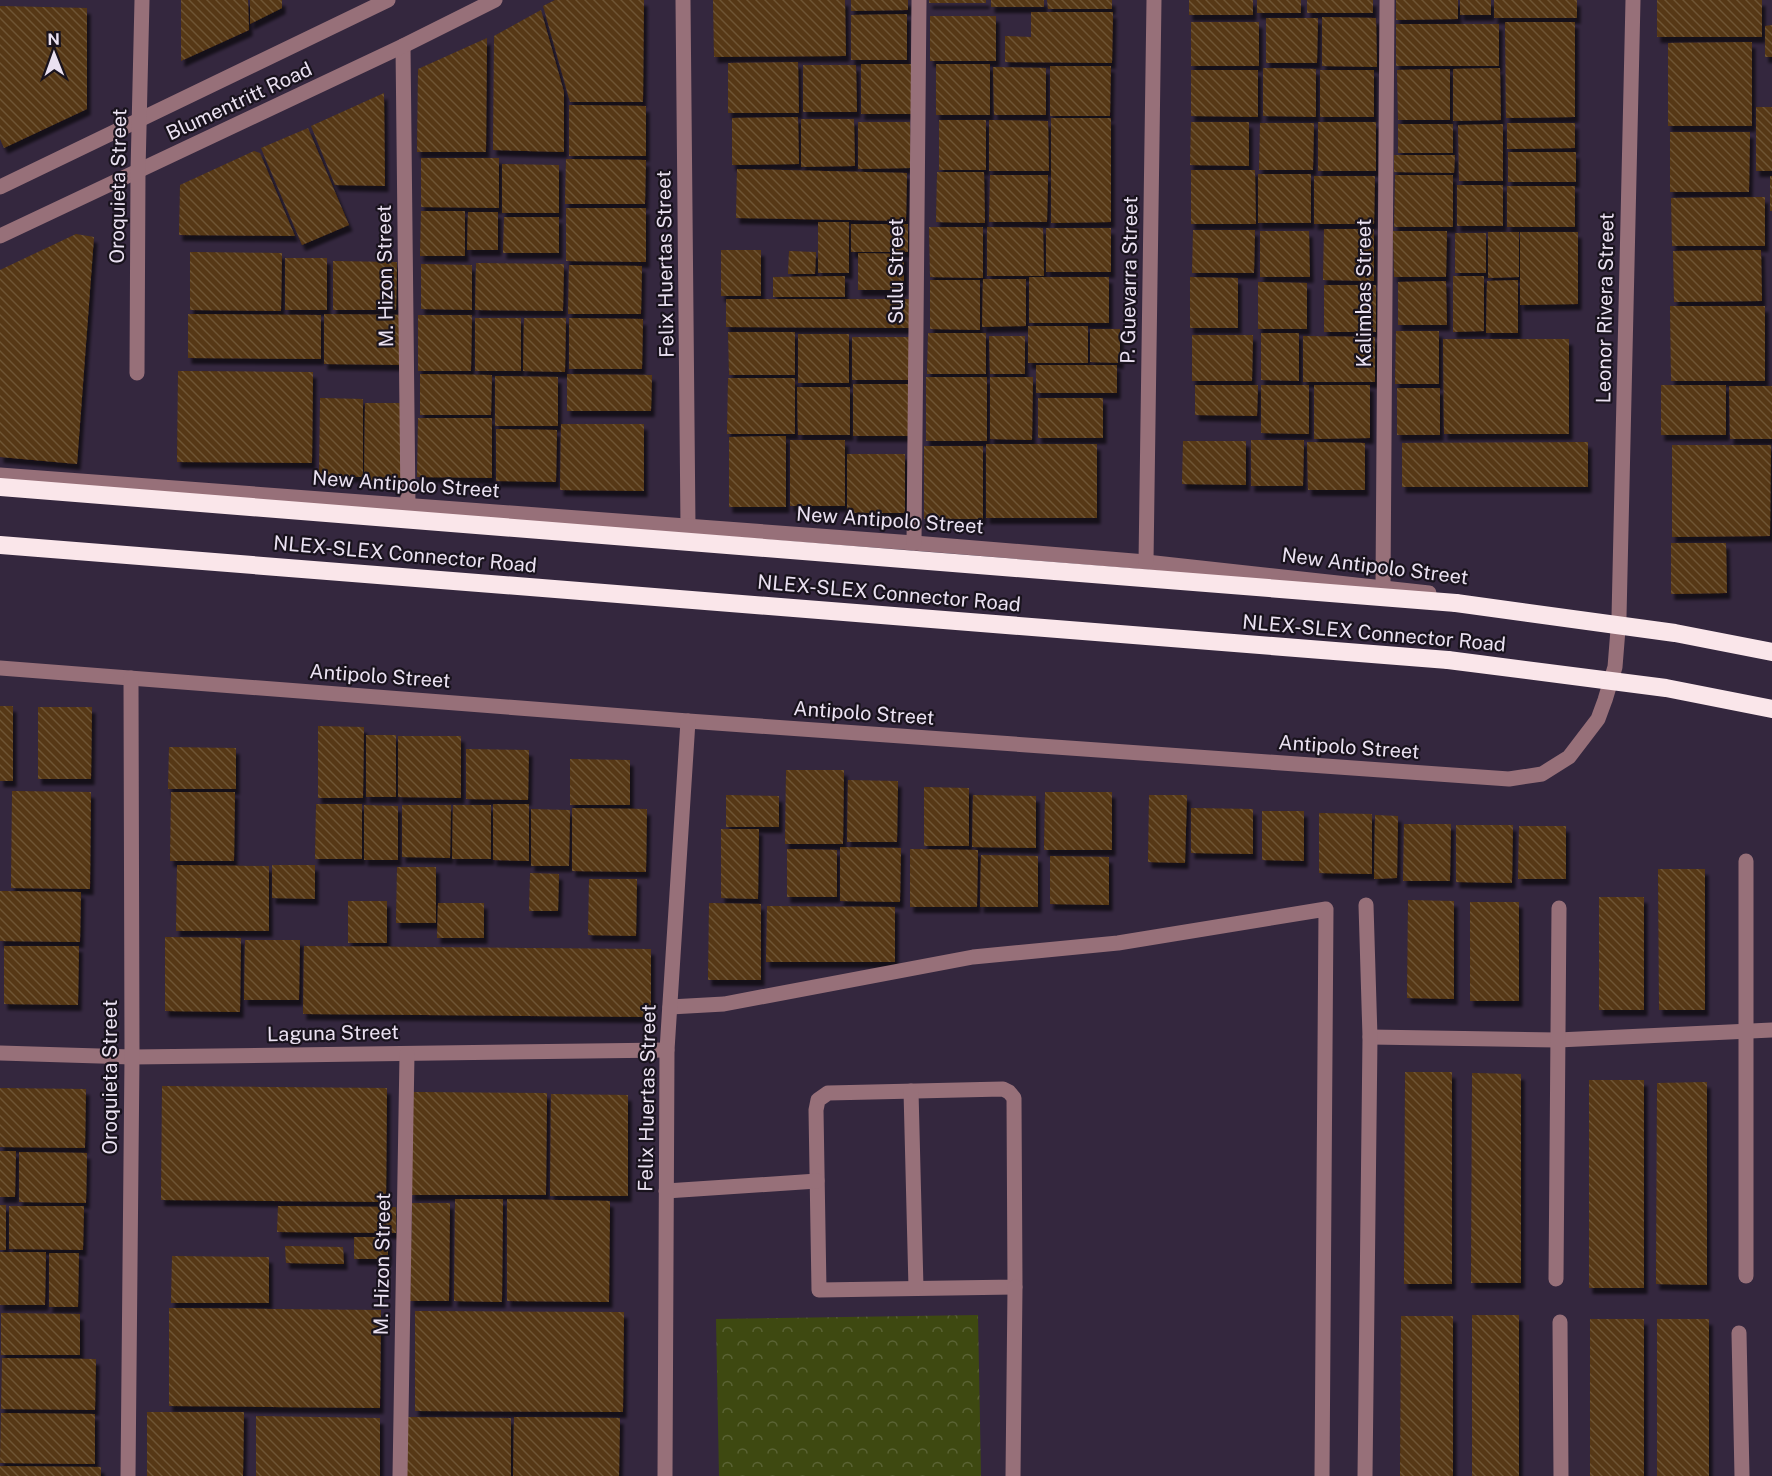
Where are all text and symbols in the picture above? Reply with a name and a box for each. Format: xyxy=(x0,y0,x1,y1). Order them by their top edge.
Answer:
north arrow xyxy=(24,24,84,84)
text: N xyxy=(47,30,60,49)
street label: Blumentritt Road xyxy=(162,57,316,145)
street label: Oroquieta Street xyxy=(105,108,131,264)
street label: Felix Huertas Street xyxy=(651,170,679,358)
street label: P. Guevarra Street xyxy=(1116,196,1142,364)
street label: M. Hizon Street xyxy=(372,204,398,348)
street label: Leonor Rivera Street xyxy=(1591,212,1619,404)
street label: Sulu Street xyxy=(884,218,908,324)
street label: Kalimbas Street xyxy=(1352,219,1376,367)
street label: New Antipolo Street xyxy=(311,465,501,503)
street label: New Antipolo Street xyxy=(795,501,985,539)
street label: NLEX-SLEX Connector Road xyxy=(272,531,538,577)
street label: New Antipolo Street xyxy=(1280,543,1470,589)
street label: NLEX-SLEX Connector Road xyxy=(756,570,1022,616)
street label: NLEX-SLEX Connector Road xyxy=(1241,610,1507,656)
street label: Antipolo Street xyxy=(309,659,451,693)
street label: Antipolo Street xyxy=(793,696,935,730)
street label: Antipolo Street xyxy=(1278,730,1420,764)
street label: Oroquieta Street xyxy=(98,999,122,1155)
street label: Felix Huertas Street xyxy=(633,1004,661,1192)
street label: Laguna Street xyxy=(267,1020,399,1046)
street label: M. Hizon Street xyxy=(369,1192,395,1336)

